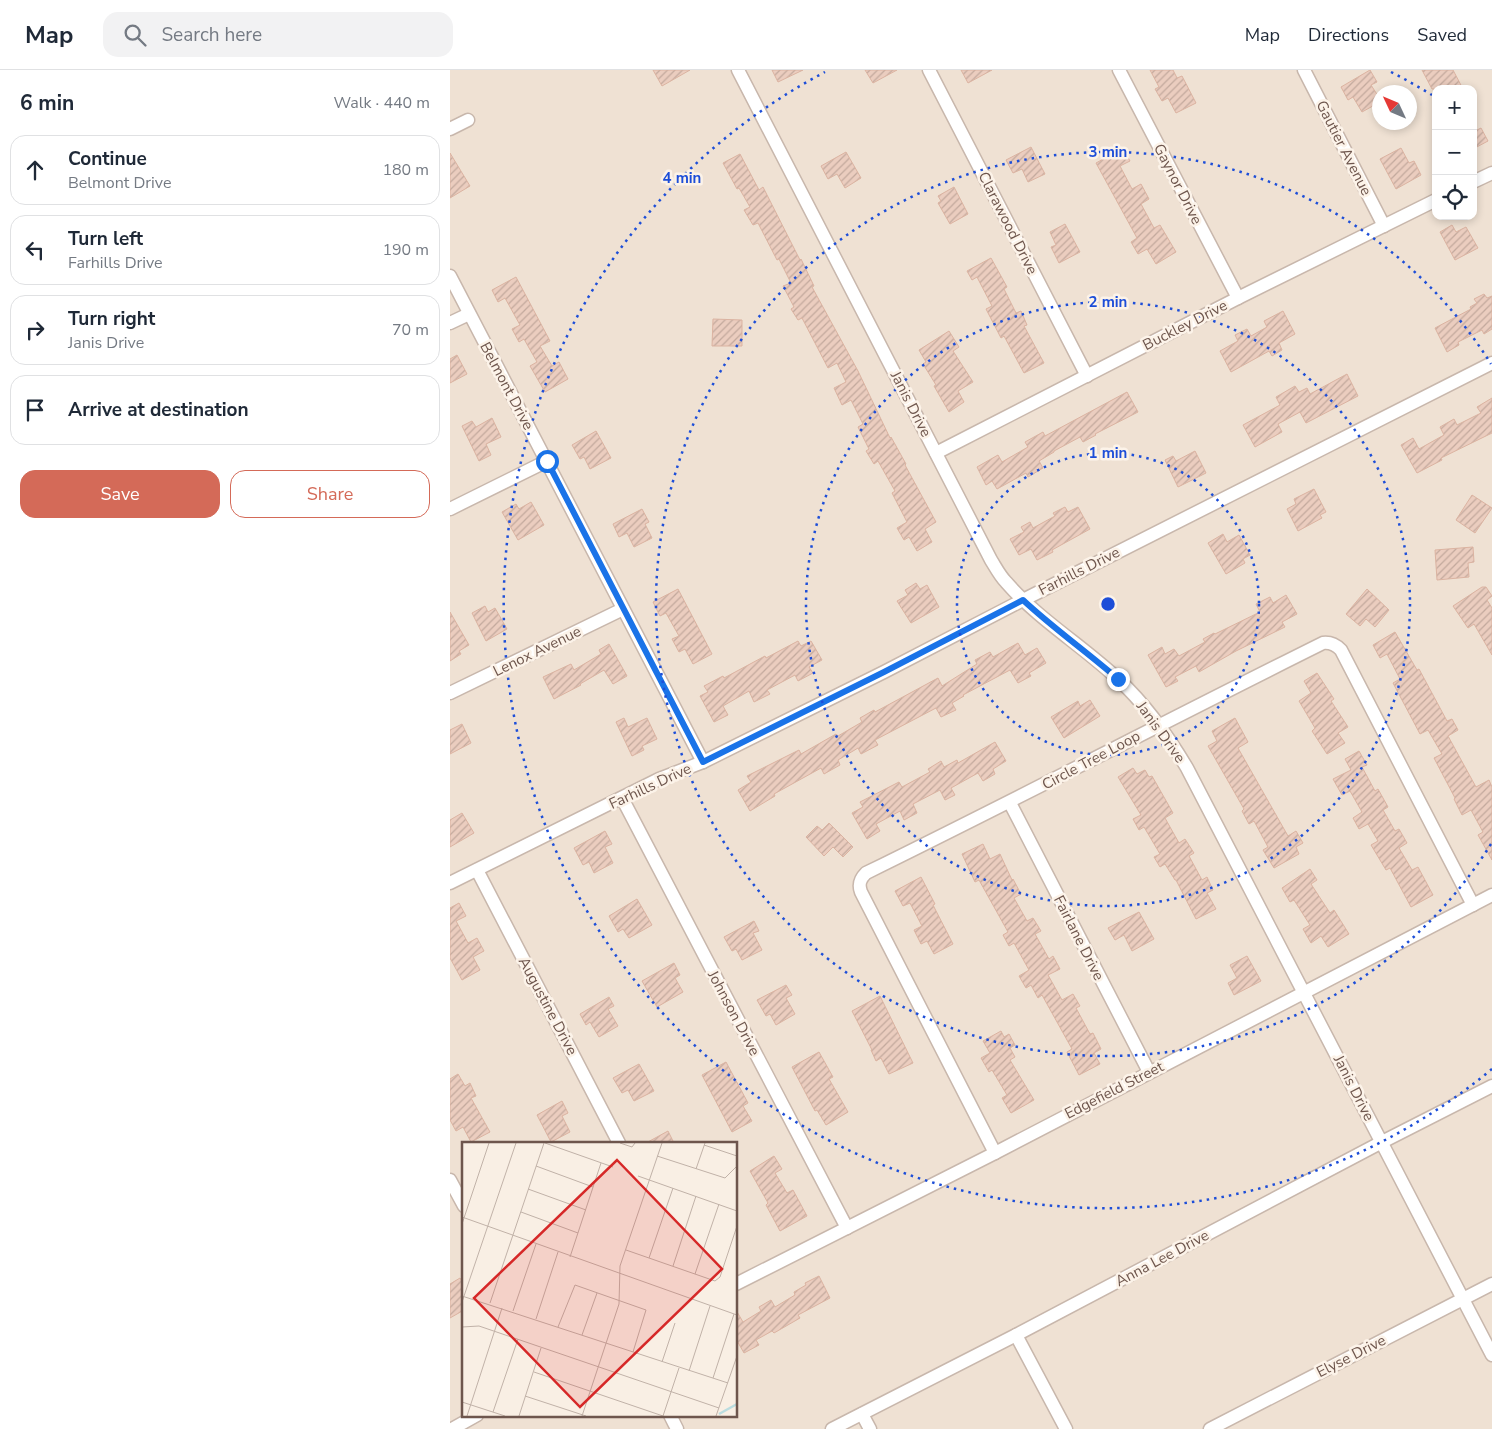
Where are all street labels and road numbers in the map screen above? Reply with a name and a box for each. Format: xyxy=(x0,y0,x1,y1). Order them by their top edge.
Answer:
street label: Gautier Avenue xyxy=(1311,97,1377,199)
street label: Gaynor Drive xyxy=(1149,140,1207,228)
street label: Clarawood Drive xyxy=(973,168,1043,278)
street label: Buckley Drive xyxy=(1139,295,1231,355)
street label: Belmont Drive xyxy=(475,339,539,434)
street label: Janis Drive xyxy=(885,367,936,440)
street label: Farhills Drive xyxy=(1035,542,1123,600)
street label: Lenox Avenue xyxy=(490,621,584,681)
street label: Janis Drive xyxy=(1131,696,1190,767)
street label: Circle Tree Loop xyxy=(1038,726,1144,794)
street label: Farhills Drive xyxy=(606,758,694,814)
street label: Fairlane Drive xyxy=(1049,892,1109,984)
street label: Augustine Drive xyxy=(514,953,582,1059)
street label: Johnson Drive xyxy=(703,966,765,1059)
street label: Janis Drive xyxy=(1328,1051,1379,1124)
street label: Edgefield Street xyxy=(1061,1056,1168,1124)
street label: Anna Lee Drive xyxy=(1112,1225,1212,1291)
street label: Elyse Drive xyxy=(1313,1330,1389,1382)

